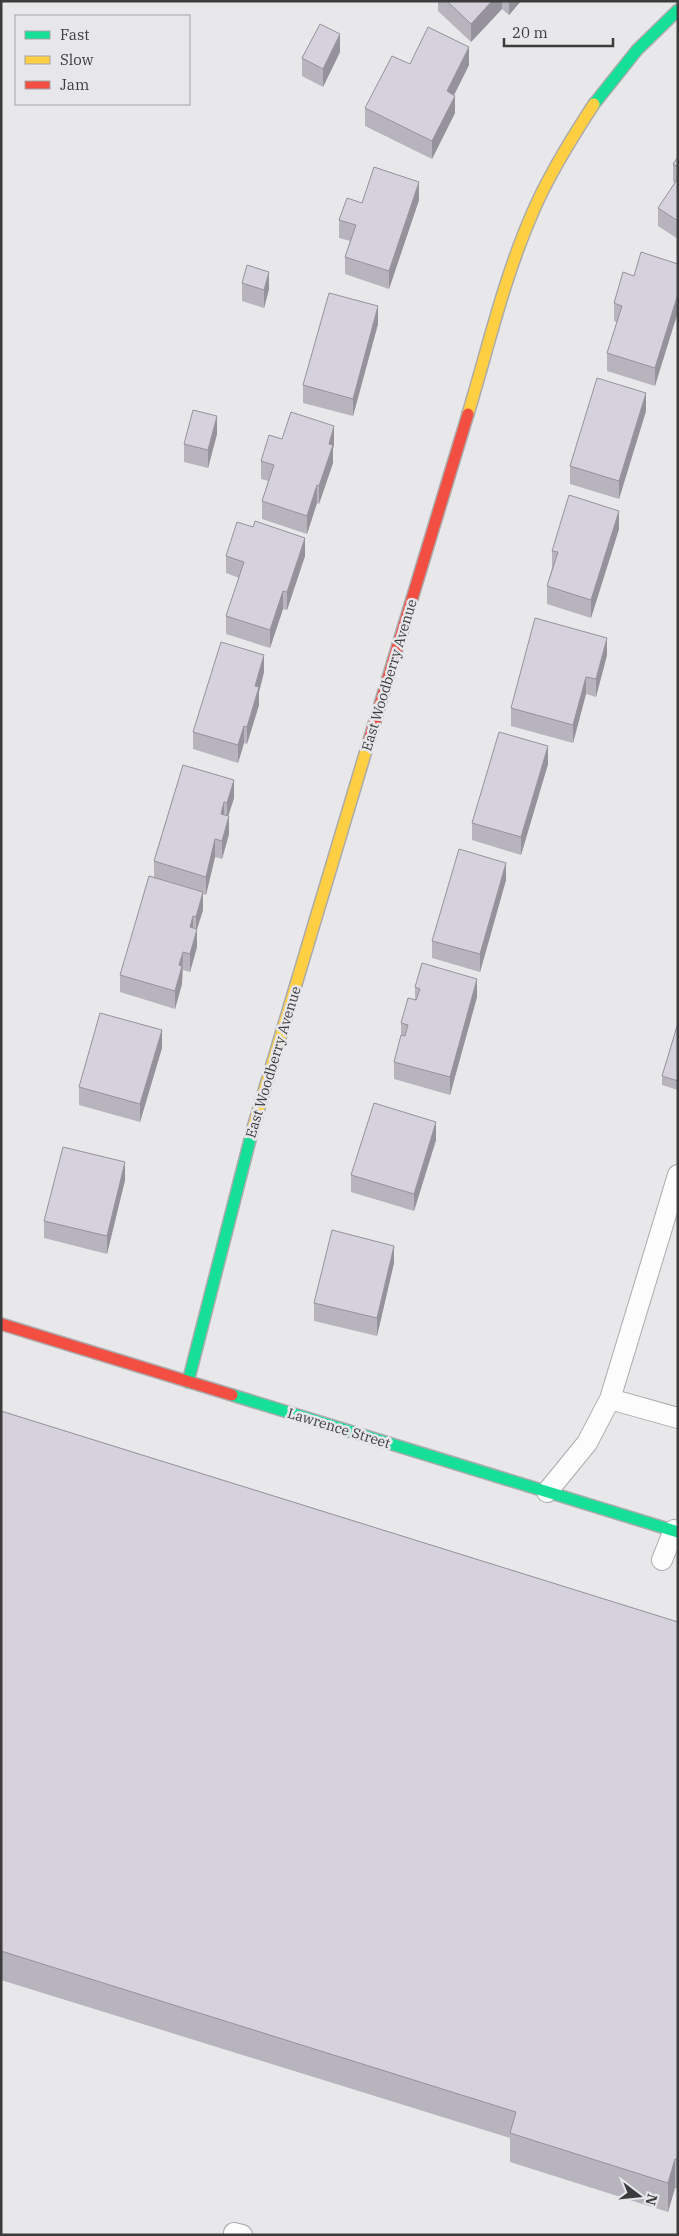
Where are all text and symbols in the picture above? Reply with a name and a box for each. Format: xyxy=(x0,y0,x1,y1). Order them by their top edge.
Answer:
legend xyxy=(15,15,190,105)
scale bar xyxy=(504,15,613,47)
text: 20 m xyxy=(512,23,548,42)
text: Fast xyxy=(60,25,90,44)
text: Slow xyxy=(60,50,94,69)
text: Jam xyxy=(60,75,89,94)
street label: East Woodberry Avenue xyxy=(357,597,421,753)
street label: East Woodberry Avenue xyxy=(241,984,305,1140)
street label: Lawrence Street xyxy=(285,1404,393,1452)
north arrow xyxy=(614,2171,664,2221)
text: N xyxy=(641,2192,662,2207)

